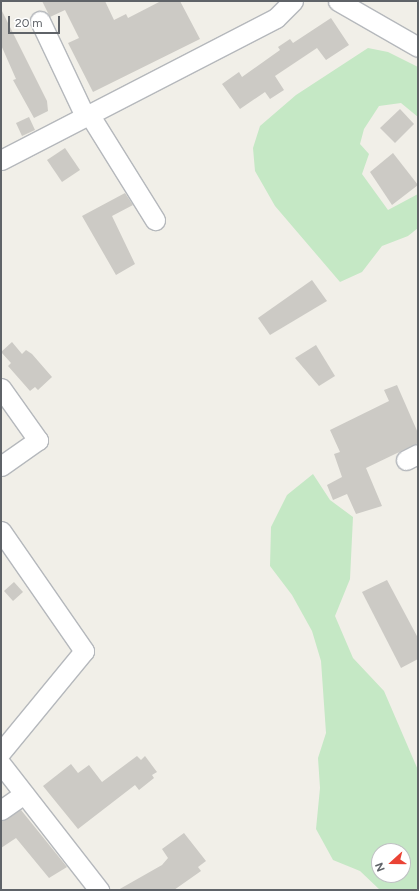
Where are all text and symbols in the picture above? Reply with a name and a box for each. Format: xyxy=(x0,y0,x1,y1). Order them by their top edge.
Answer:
scale bar xyxy=(10,8,62,34)
text: 20 m xyxy=(15,16,43,30)
north arrow xyxy=(371,843,411,883)
text: N xyxy=(373,861,388,873)

